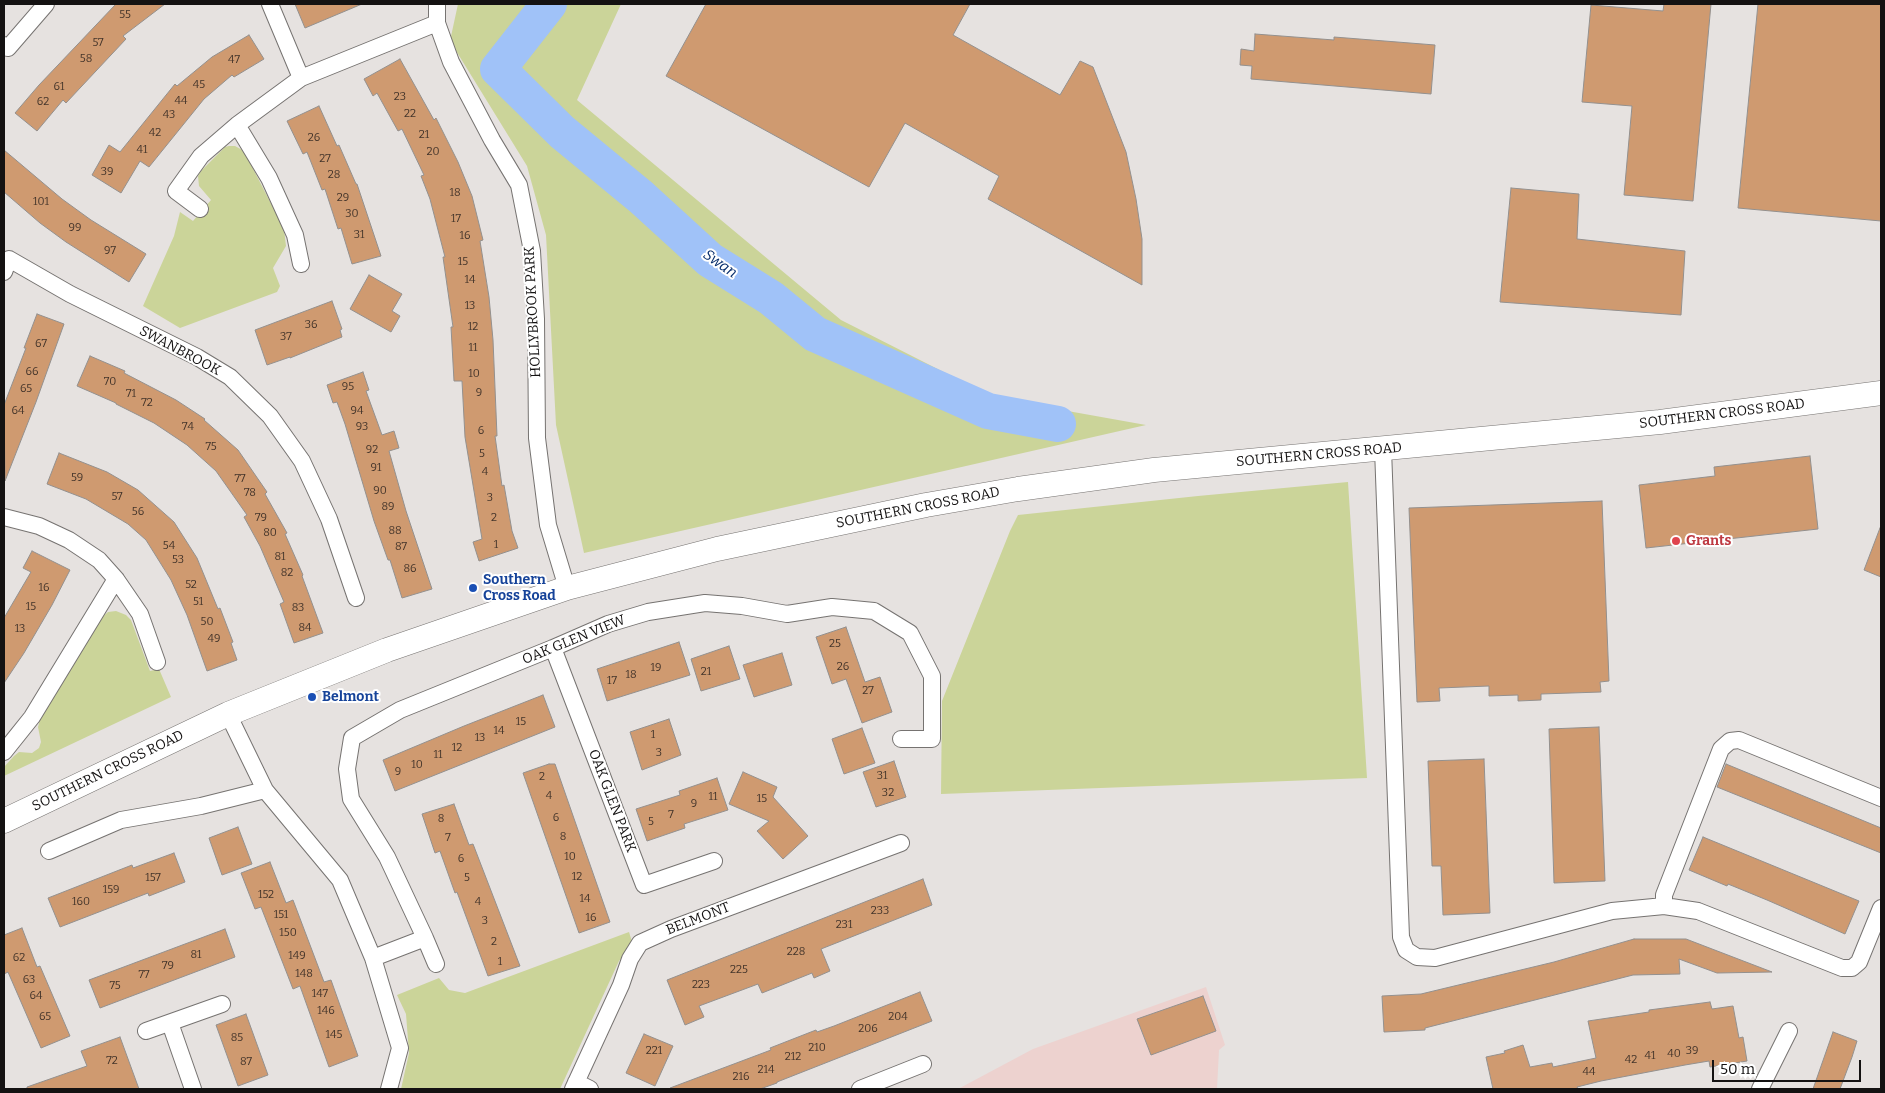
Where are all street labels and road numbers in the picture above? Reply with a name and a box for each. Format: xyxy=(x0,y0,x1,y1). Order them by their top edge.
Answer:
street label: HOLLYBROOK PARK xyxy=(521,246,545,378)
street label: SWANBROOK xyxy=(136,323,224,379)
street label: SOUTHERN CROSS ROAD xyxy=(1638,396,1806,432)
street label: SOUTHERN CROSS ROAD xyxy=(1235,439,1403,471)
street label: SOUTHERN CROSS ROAD xyxy=(835,484,1001,532)
street label: OAK GLEN VIEW xyxy=(520,612,628,668)
street label: SOUTHERN CROSS ROAD xyxy=(29,727,187,815)
street label: OAK GLEN PARK xyxy=(585,747,639,855)
street label: BELMONT xyxy=(664,899,732,939)

